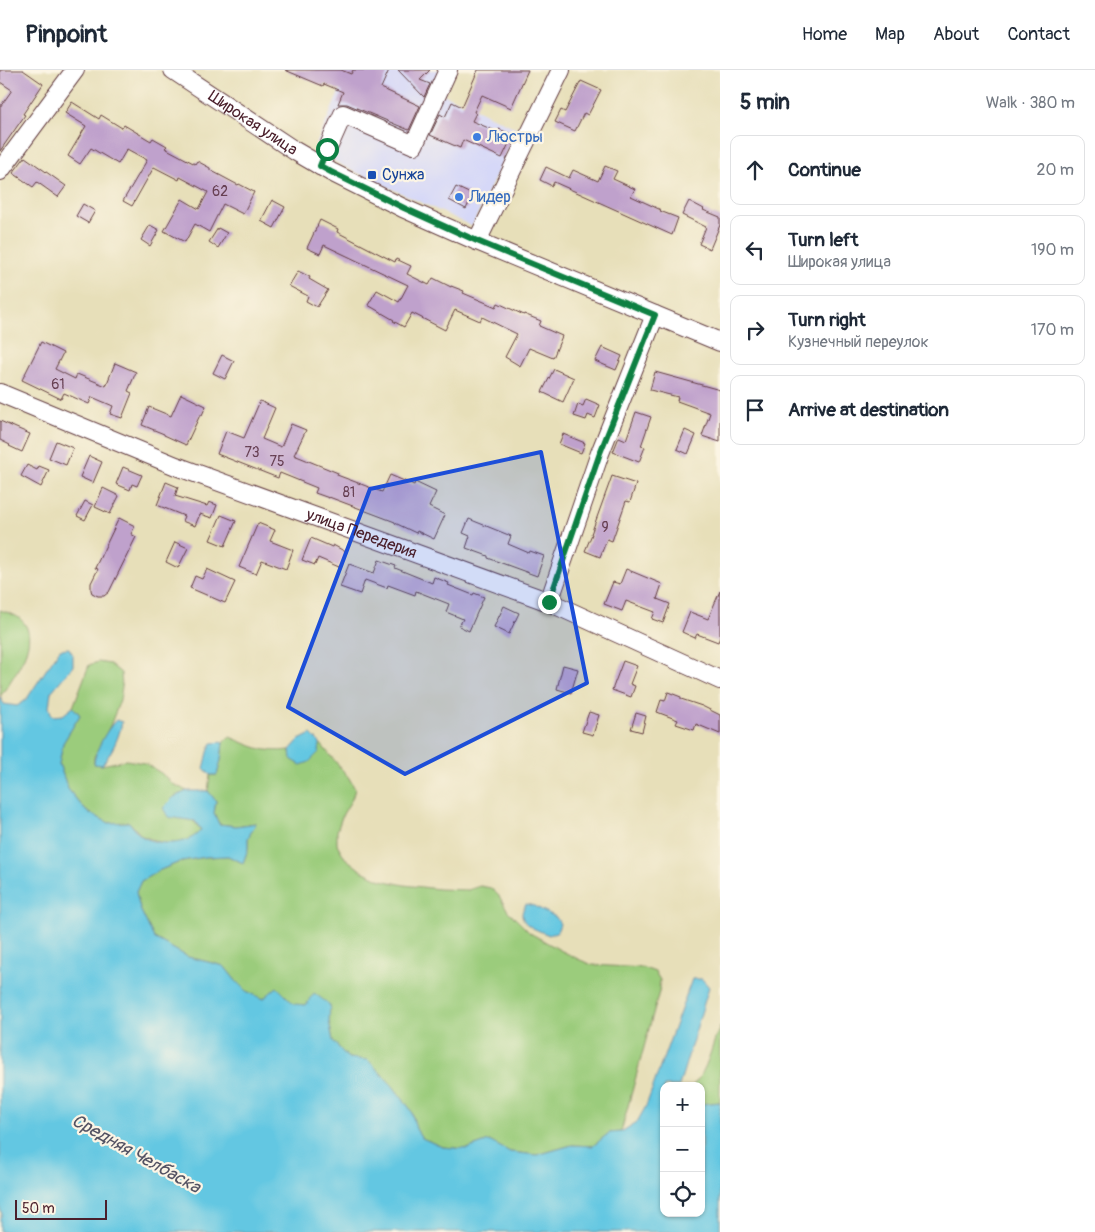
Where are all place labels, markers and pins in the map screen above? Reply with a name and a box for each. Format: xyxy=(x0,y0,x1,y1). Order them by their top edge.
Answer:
place label: Люстры xyxy=(486,127,543,147)
marker: Люстры xyxy=(471,131,483,143)
place label: Сунжа xyxy=(382,165,424,185)
marker: Сунжа xyxy=(366,169,378,181)
place label: Лидер xyxy=(468,187,511,207)
marker: Лидер xyxy=(453,191,465,203)

